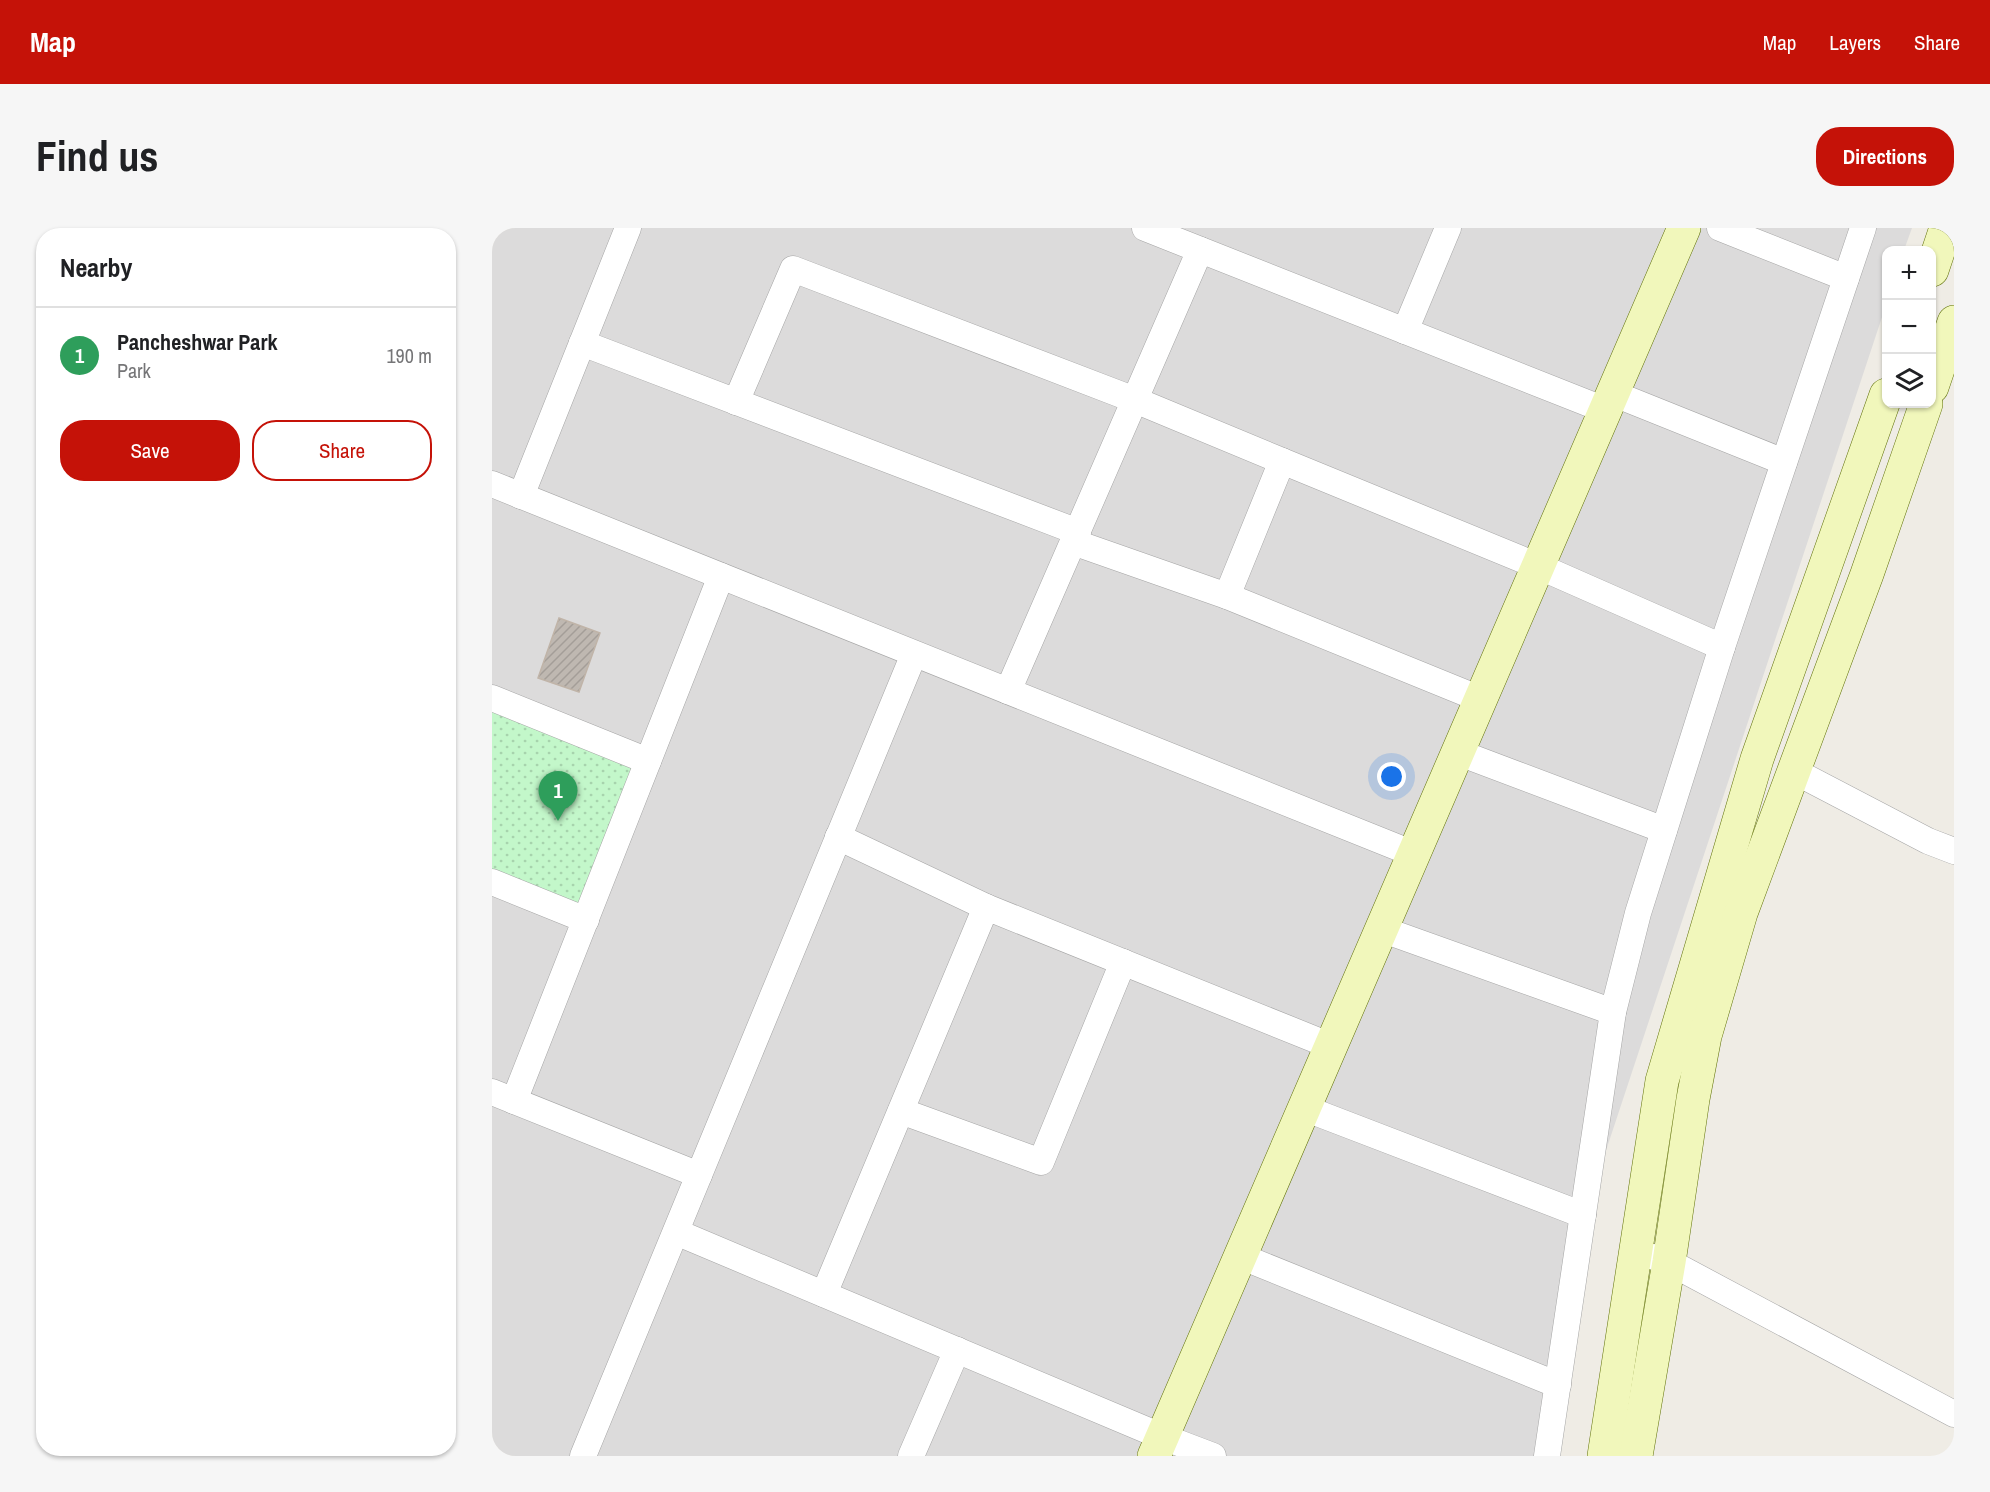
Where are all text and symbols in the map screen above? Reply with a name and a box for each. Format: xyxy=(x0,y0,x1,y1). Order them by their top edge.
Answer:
text: Map xyxy=(30,23,76,61)
text: Map xyxy=(1763,28,1796,57)
text: Layers xyxy=(1829,28,1881,57)
text: Share xyxy=(1914,28,1960,57)
button: Directions xyxy=(1816,127,1954,186)
text: Find us xyxy=(36,128,158,184)
map controls xyxy=(1882,246,1936,408)
button: + xyxy=(1882,246,1936,300)
text: Nearby xyxy=(60,250,132,285)
button: − xyxy=(1882,300,1936,354)
text: Pancheshwar Park xyxy=(117,327,277,357)
text: 1 xyxy=(75,342,84,369)
text: 190 m xyxy=(386,342,432,369)
button: layers xyxy=(1882,354,1936,408)
text: Park xyxy=(117,357,151,384)
button: Save xyxy=(60,420,240,481)
button: Share xyxy=(252,420,432,481)
your location xyxy=(1377,762,1406,791)
pin: 1 xyxy=(538,772,578,821)

